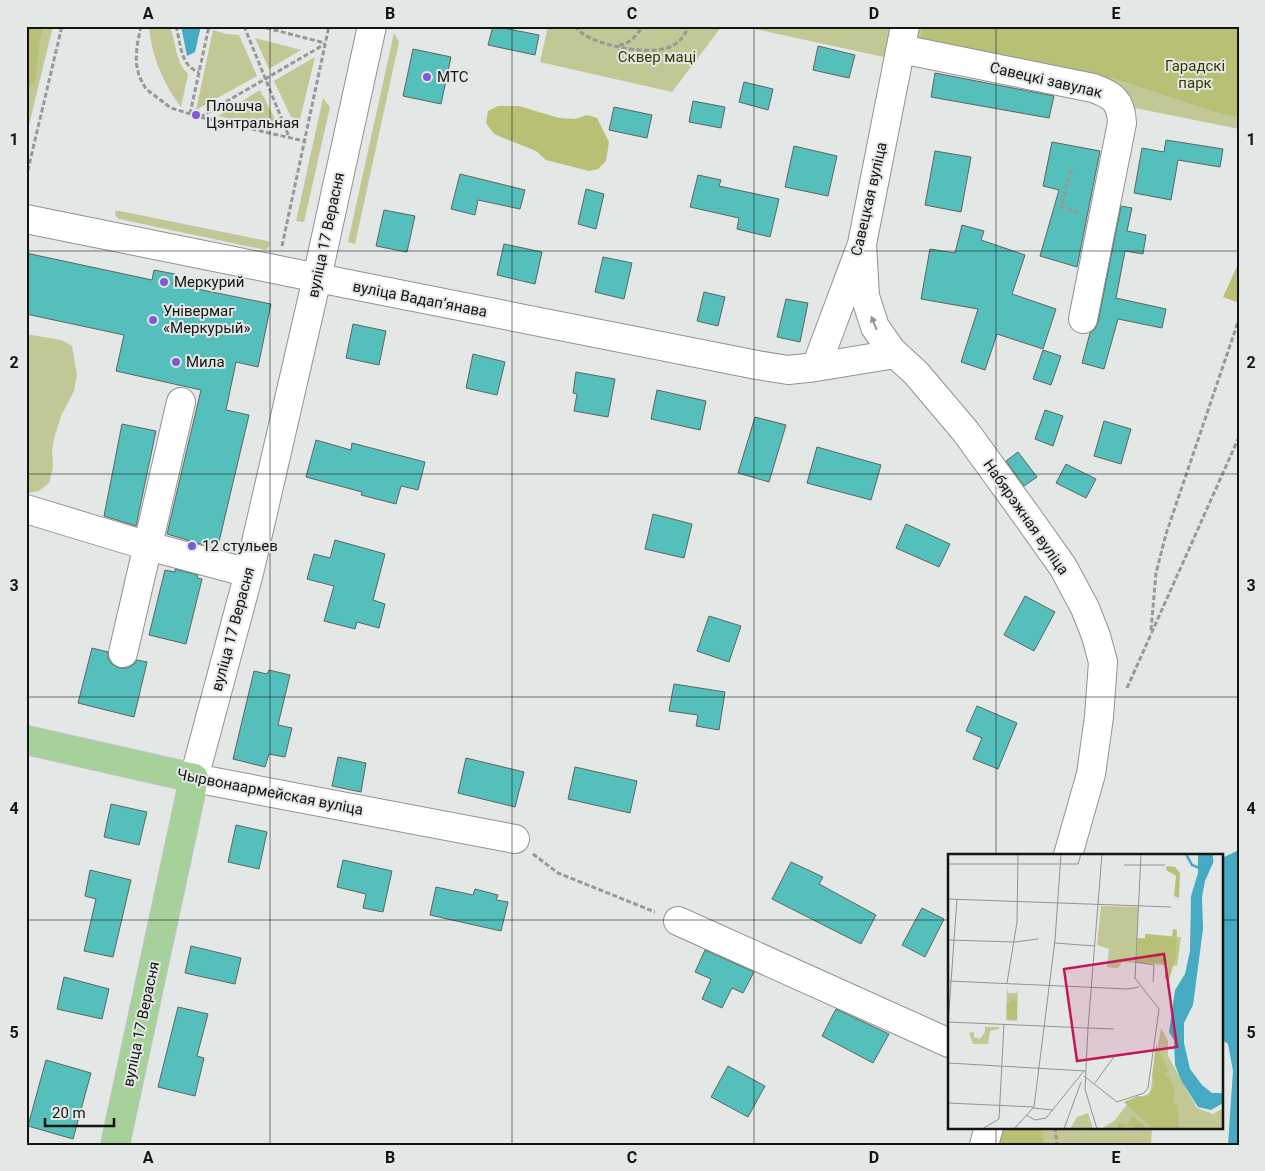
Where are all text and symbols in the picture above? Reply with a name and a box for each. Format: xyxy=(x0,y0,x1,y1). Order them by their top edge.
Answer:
text: A xyxy=(143,4,154,23)
text: B xyxy=(385,4,395,23)
text: C xyxy=(627,4,637,23)
text: D xyxy=(869,4,879,23)
text: E xyxy=(1112,4,1121,23)
park label: Сквер маці xyxy=(618,48,696,66)
park label: Гарадскі парк xyxy=(1165,57,1225,92)
street label: Савецкі завулак xyxy=(988,58,1104,102)
place label: МТС xyxy=(437,68,469,86)
marker: МТС xyxy=(421,71,433,83)
place label: Плошча Цэнтральная xyxy=(206,97,299,132)
marker: Плошча Цэнтральная xyxy=(190,109,202,121)
text: 1 xyxy=(9,130,19,149)
text: 1 xyxy=(1246,130,1256,149)
street label: Савецкая вуліца xyxy=(847,140,891,258)
street label: вуліца 17 Верасня xyxy=(304,171,348,299)
place label: Меркурий xyxy=(174,273,244,291)
marker: Меркурий xyxy=(158,276,170,288)
street label: вуліца Вадапʼянава xyxy=(351,277,489,321)
place label: Універмаг «Меркурый» xyxy=(163,302,250,337)
marker: Універмаг «Меркурый» xyxy=(147,314,159,326)
one-way arrow xyxy=(870,315,878,330)
text: 2 xyxy=(9,353,19,372)
place label: Мила xyxy=(186,353,225,371)
text: 2 xyxy=(1246,353,1256,372)
marker: Мила xyxy=(170,356,182,368)
street label: Набярэжная вуліца xyxy=(979,456,1073,578)
place label: 12 стульев xyxy=(202,537,278,555)
marker: 12 стульев xyxy=(186,540,198,552)
street label: вуліца 17 Верасня xyxy=(208,565,258,693)
text: 3 xyxy=(9,576,19,595)
text: 3 xyxy=(1246,576,1256,595)
street label: Чырвонаармейская вуліца xyxy=(175,765,365,819)
text: 4 xyxy=(9,799,19,818)
text: 4 xyxy=(1246,799,1256,818)
inset map xyxy=(948,854,1222,1128)
street label: вуліца 17 Верасня xyxy=(119,960,163,1088)
text: 5 xyxy=(9,1023,19,1042)
text: 5 xyxy=(1246,1023,1256,1042)
scale bar xyxy=(45,1096,114,1128)
text: 20 m xyxy=(52,1104,86,1122)
text: A xyxy=(143,1148,154,1167)
text: B xyxy=(385,1148,395,1167)
text: C xyxy=(627,1148,637,1167)
text: D xyxy=(869,1148,879,1167)
text: E xyxy=(1112,1148,1121,1167)

